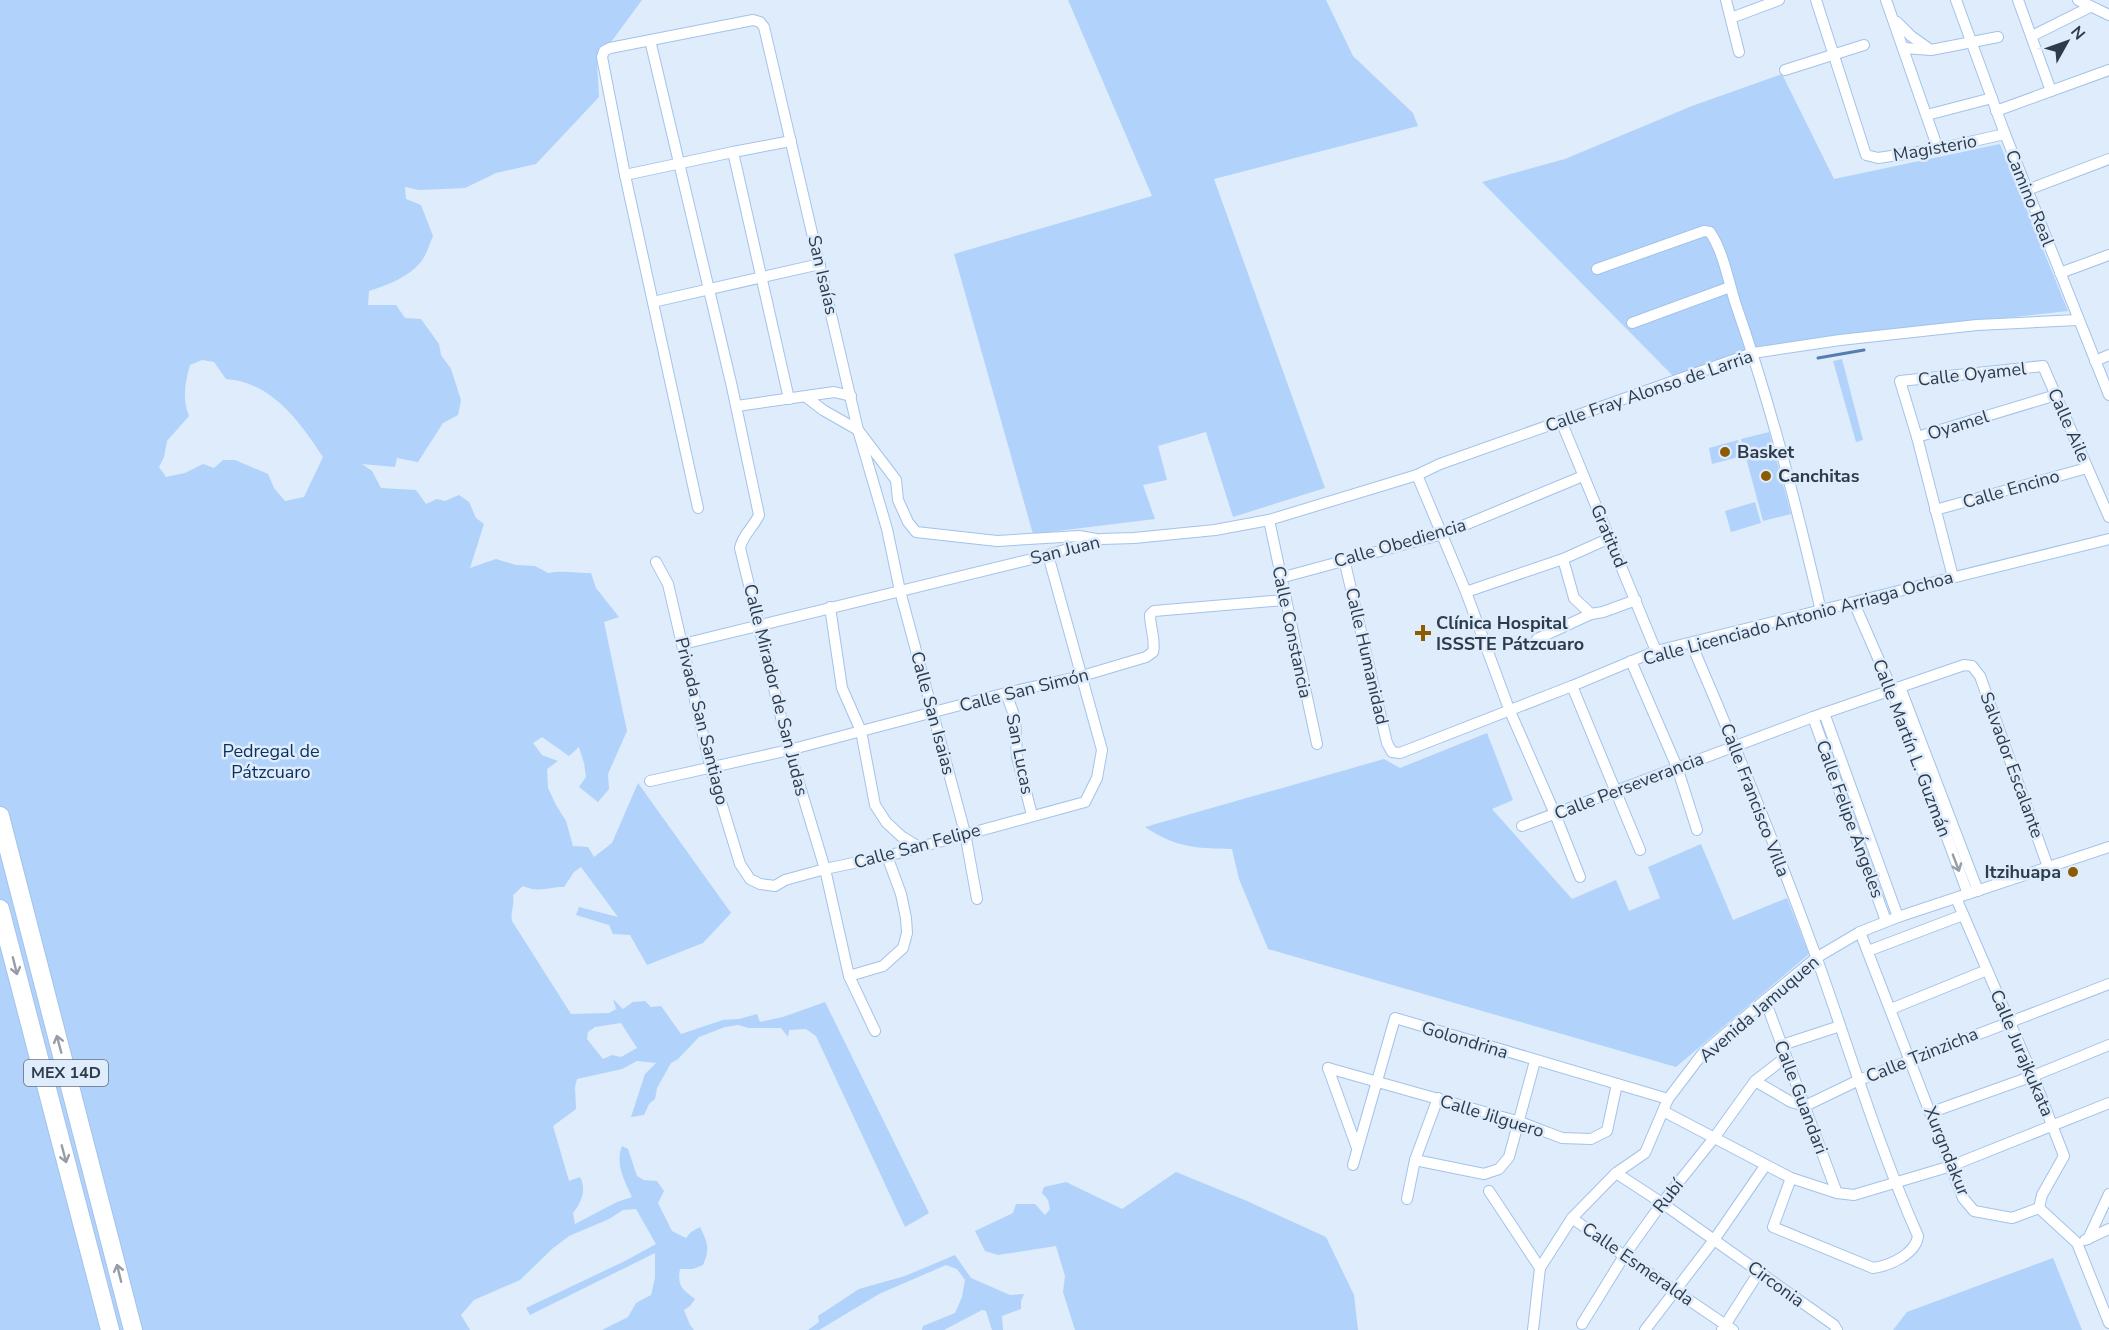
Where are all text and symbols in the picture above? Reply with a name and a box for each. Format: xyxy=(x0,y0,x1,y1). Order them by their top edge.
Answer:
north arrow xyxy=(2037,12,2097,72)
text: N xyxy=(2065,21,2090,45)
street label: Magisterio xyxy=(1891,129,1979,167)
street label: Camino Real xyxy=(2000,146,2060,250)
street label: San Isaías xyxy=(802,233,844,317)
street label: Calle Fray Alonso de Larria xyxy=(1542,344,1756,438)
street label: Calle Oyamel xyxy=(1917,356,2028,392)
street label: Calle Aile xyxy=(2042,384,2096,466)
street label: Oyamel xyxy=(1924,404,1992,446)
place label: Basket xyxy=(1737,440,1794,464)
marker: Basket xyxy=(1718,445,1732,459)
place label: Canchitas xyxy=(1778,464,1860,488)
street label: Calle Encino xyxy=(1960,464,2062,514)
marker: Canchitas xyxy=(1759,469,1773,483)
street label: Gratitud xyxy=(1585,501,1633,571)
street label: Calle Obediencia xyxy=(1331,513,1469,573)
street label: San Juan xyxy=(1028,530,1102,570)
street label: Calle Constancia xyxy=(1266,564,1318,700)
street label: Calle Licenciado Antonio Arriaga Ochoa xyxy=(1640,565,1956,671)
street label: Calle Mirador de San Judas xyxy=(738,581,814,799)
street label: Calle Humanidad xyxy=(1340,585,1394,727)
place label: Clínica Hospital ISSSTE Pátzcuaro xyxy=(1436,611,1584,656)
marker: Clínica Hospital ISSSTE Pátzcuaro xyxy=(1414,624,1432,642)
street label: Privada San Santiago xyxy=(670,635,734,807)
street label: Calle San Isaias xyxy=(905,649,961,777)
street label: Calle Martín L. Guzmán xyxy=(1867,656,1957,840)
street label: Calle San Simón xyxy=(957,662,1091,718)
street label: Salvador Escalante xyxy=(1974,689,2050,841)
street label: San Lucas xyxy=(1000,712,1040,796)
street label: Calle Francisco Villa xyxy=(1715,720,1795,880)
street label: Calle Felipe Ángeles xyxy=(1810,737,1890,901)
park label: Pedregal de Pátzcuaro xyxy=(222,739,320,784)
street label: Calle Perseverancia xyxy=(1551,746,1707,826)
street label: Calle San Felipe xyxy=(851,818,983,874)
one-way arrow xyxy=(1952,853,1963,872)
place label: Itzihuapa xyxy=(1984,860,2061,884)
marker: Itzihuapa xyxy=(2066,865,2080,879)
street label: Avenida Jamuquen xyxy=(1694,950,1824,1068)
one-way arrow xyxy=(9,956,21,975)
street label: Calle Jurajkukata xyxy=(1984,986,2060,1120)
street label: Golondrina xyxy=(1419,1015,1511,1065)
street label: Calle Tzinzicha xyxy=(1862,1022,1982,1088)
one-way arrow xyxy=(52,1035,64,1054)
street label: Calle Guandari xyxy=(1768,1037,1834,1157)
road number: MEX 14D xyxy=(24,1060,108,1086)
street label: Calle Jilguero xyxy=(1437,1089,1547,1143)
street label: Xurgndakur xyxy=(1918,1103,1976,1200)
one-way arrow xyxy=(59,1144,70,1163)
street label: Rubí xyxy=(1647,1173,1689,1218)
street label: Calle Esmeralda xyxy=(1577,1217,1699,1311)
street label: Circonia xyxy=(1743,1255,1809,1313)
one-way arrow xyxy=(112,1264,124,1283)

